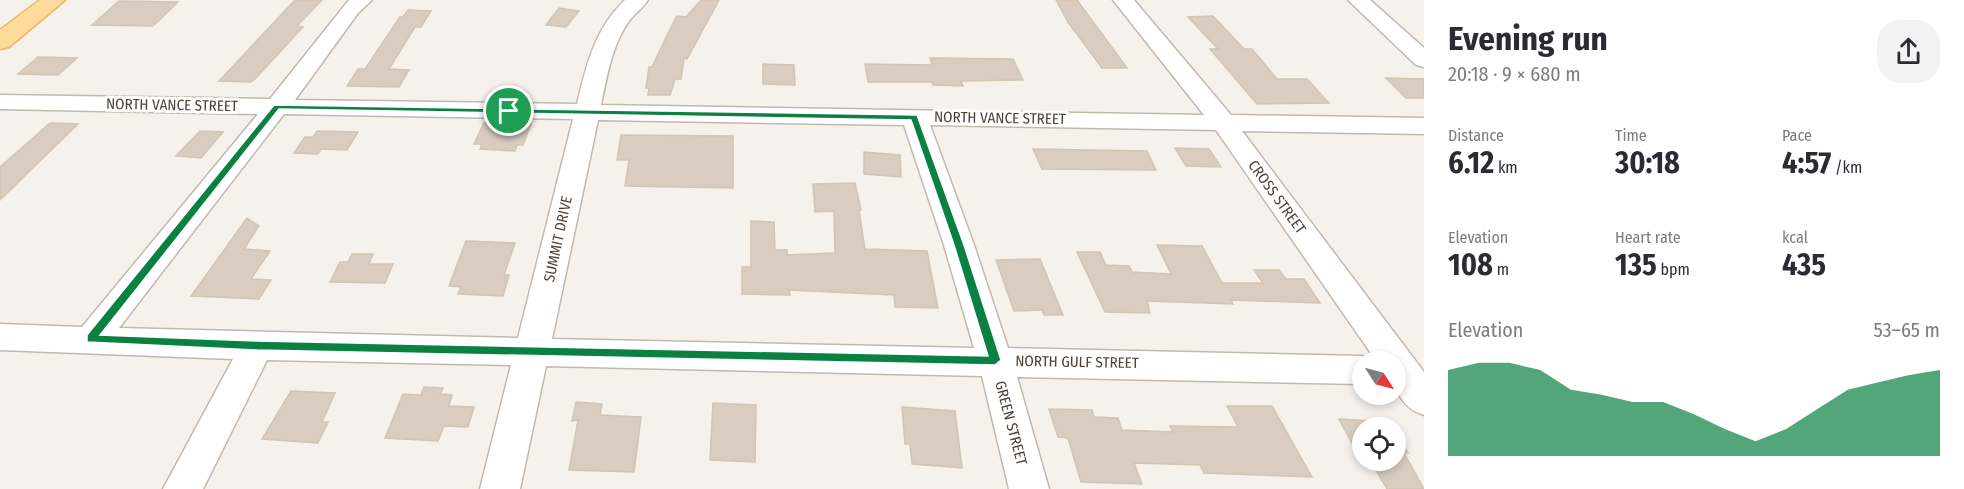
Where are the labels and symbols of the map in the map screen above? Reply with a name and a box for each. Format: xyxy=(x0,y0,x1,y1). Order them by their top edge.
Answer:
pin xyxy=(483,85,534,136)
street label: NORTH VANCE STREET xyxy=(106,95,238,115)
street label: NORTH VANCE STREET xyxy=(934,108,1066,128)
street label: CROSS STREET xyxy=(1244,157,1310,237)
street label: SUMMIT DRIVE xyxy=(540,194,576,284)
north arrow xyxy=(1352,351,1406,405)
street label: NORTH GULF STREET xyxy=(1015,352,1139,372)
street label: GREEN STREET xyxy=(991,379,1031,467)

